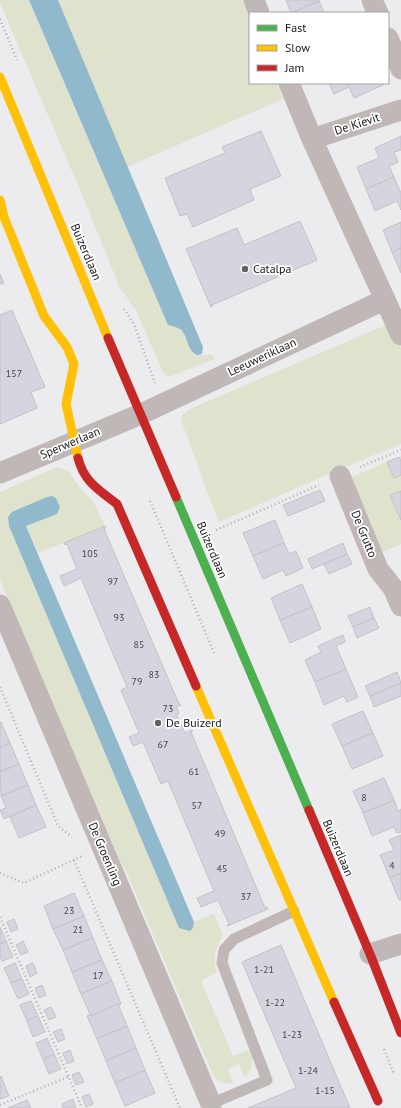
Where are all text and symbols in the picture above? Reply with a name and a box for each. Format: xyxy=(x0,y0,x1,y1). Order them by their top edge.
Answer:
legend xyxy=(249,12,389,84)
text: Fast xyxy=(285,20,306,35)
text: Slow xyxy=(285,40,310,55)
text: Jam xyxy=(284,60,304,75)
street label: De Kievit xyxy=(332,109,381,138)
street label: Buizerdlaan xyxy=(68,221,105,283)
place label: Catalpa xyxy=(253,261,292,276)
marker: Catalpa xyxy=(240,264,250,274)
street label: Leeuweriklaan xyxy=(225,334,298,379)
house number: 157 xyxy=(6,367,22,380)
street label: Sperwerlaan xyxy=(37,423,102,462)
street label: De Grutto xyxy=(348,508,381,560)
street label: Buizerdlaan xyxy=(194,519,231,581)
house number: 105 xyxy=(82,547,98,560)
house number: 97 xyxy=(108,575,118,588)
house number: 93 xyxy=(114,611,124,624)
house number: 85 xyxy=(134,638,144,651)
house number: 83 xyxy=(149,668,159,681)
house number: 79 xyxy=(132,675,142,688)
house number: 73 xyxy=(163,702,173,715)
place label: De Buizerd xyxy=(166,715,222,730)
marker: De Buizerd xyxy=(153,718,163,728)
house number: 67 xyxy=(158,738,168,751)
house number: 61 xyxy=(189,765,199,778)
house number: 8 xyxy=(361,791,367,804)
house number: 57 xyxy=(192,799,202,812)
street label: Buizerdlaan xyxy=(320,817,357,879)
street label: De Groenling xyxy=(85,820,126,888)
house number: 49 xyxy=(215,827,225,840)
house number: 4 xyxy=(389,859,395,872)
house number: 45 xyxy=(217,862,227,875)
house number: 37 xyxy=(241,890,251,903)
house number: 23 xyxy=(64,904,74,917)
house number: 21 xyxy=(73,923,83,936)
house number: 1-21 xyxy=(254,963,274,976)
house number: 17 xyxy=(93,969,103,982)
house number: 1-22 xyxy=(265,996,285,1009)
house number: 1-23 xyxy=(282,1028,302,1041)
house number: 1-24 xyxy=(298,1064,319,1077)
house number: 1-15 xyxy=(315,1084,335,1097)

